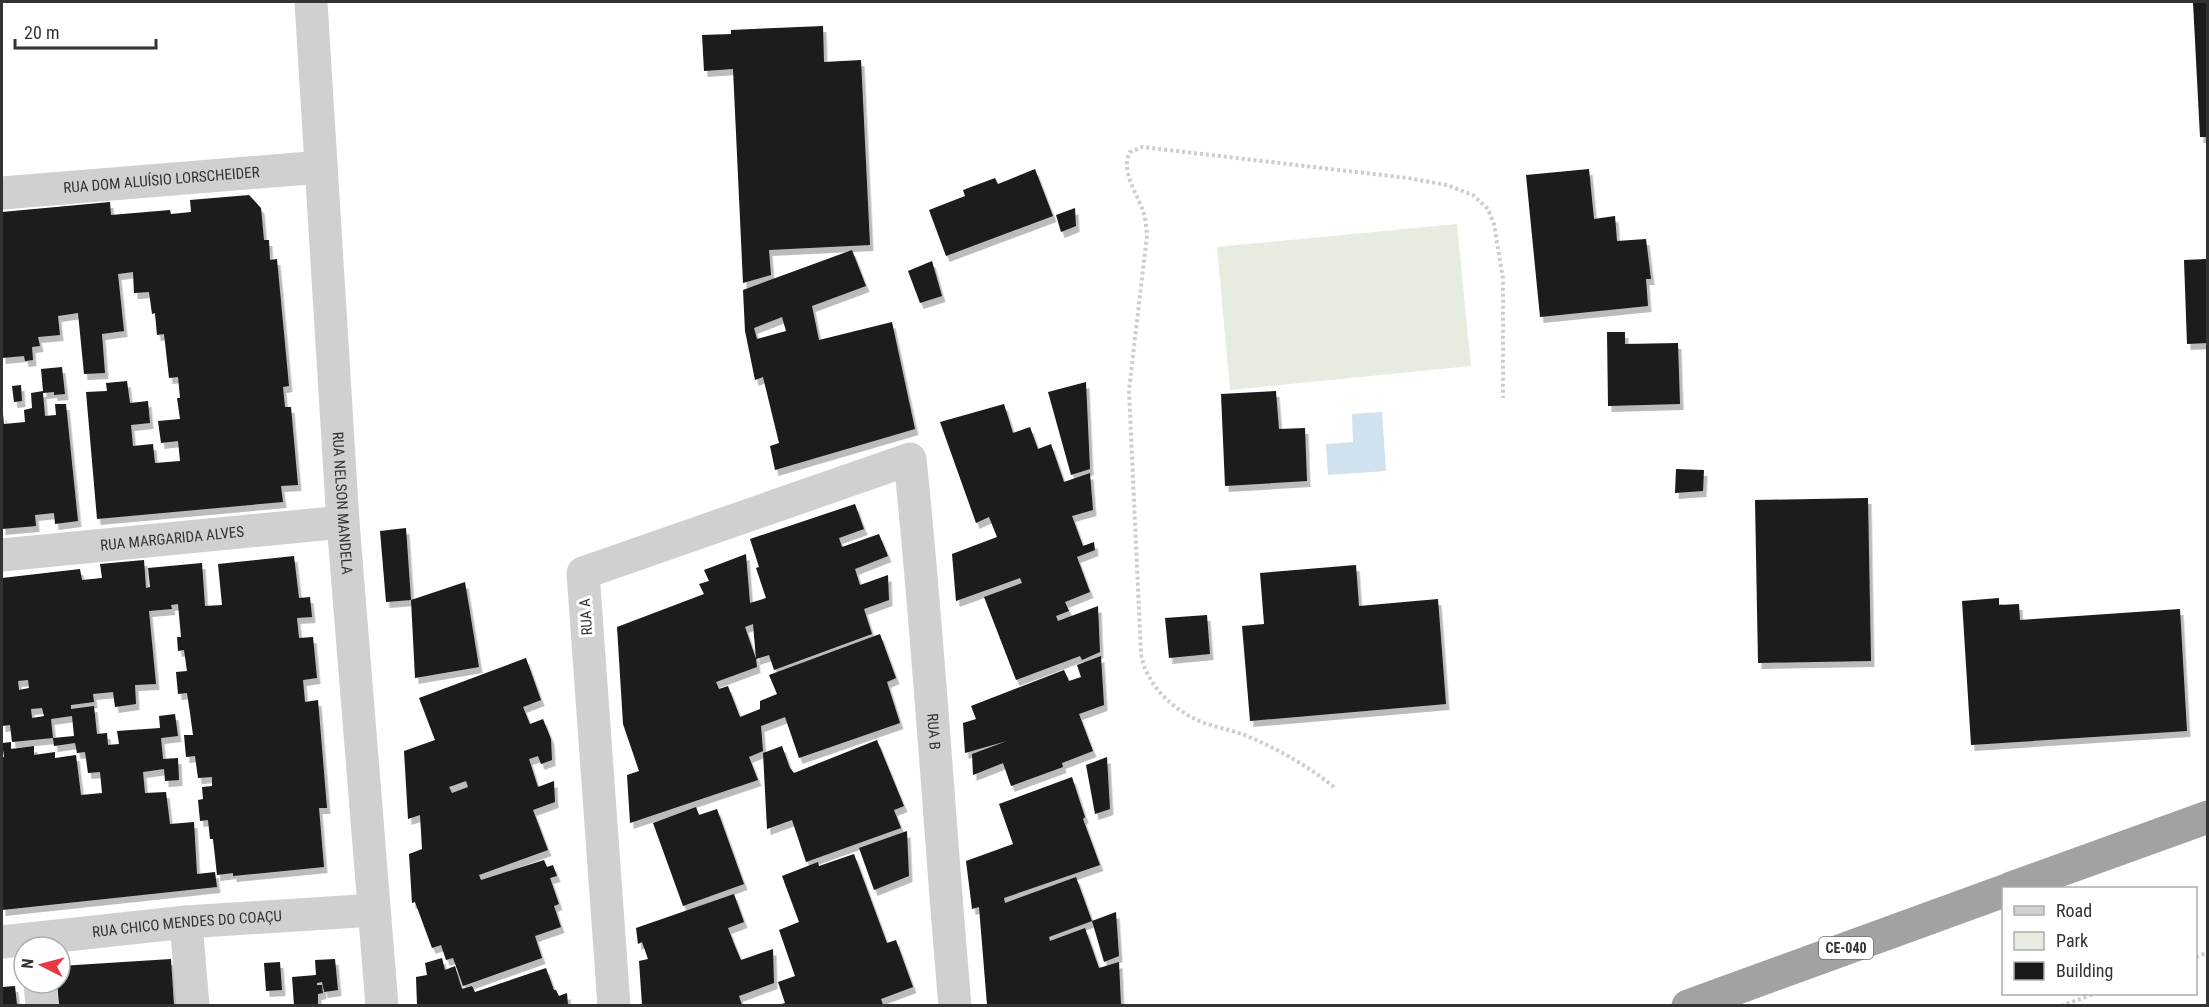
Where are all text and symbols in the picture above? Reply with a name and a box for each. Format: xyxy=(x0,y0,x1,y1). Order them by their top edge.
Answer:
scale bar xyxy=(15,12,156,50)
text: 20 m xyxy=(24,22,59,43)
street label: RUA DOM ALUÍSIO LORSCHEIDER xyxy=(63,163,260,197)
street label: RUA NELSON MANDELA xyxy=(328,431,356,576)
street label: RUA MARGARIDA ALVES xyxy=(99,523,245,554)
street label: RUA A xyxy=(576,598,596,636)
street label: RUA B xyxy=(923,713,944,750)
legend xyxy=(2002,887,2197,995)
text: Road xyxy=(2056,900,2092,921)
street label: RUA CHICO MENDES DO COAÇU xyxy=(91,907,282,941)
text: Park xyxy=(2056,930,2088,951)
north arrow xyxy=(12,935,72,995)
road number: CE-040 xyxy=(1819,937,1873,959)
text: N xyxy=(18,958,38,969)
text: Building xyxy=(2056,960,2113,981)

